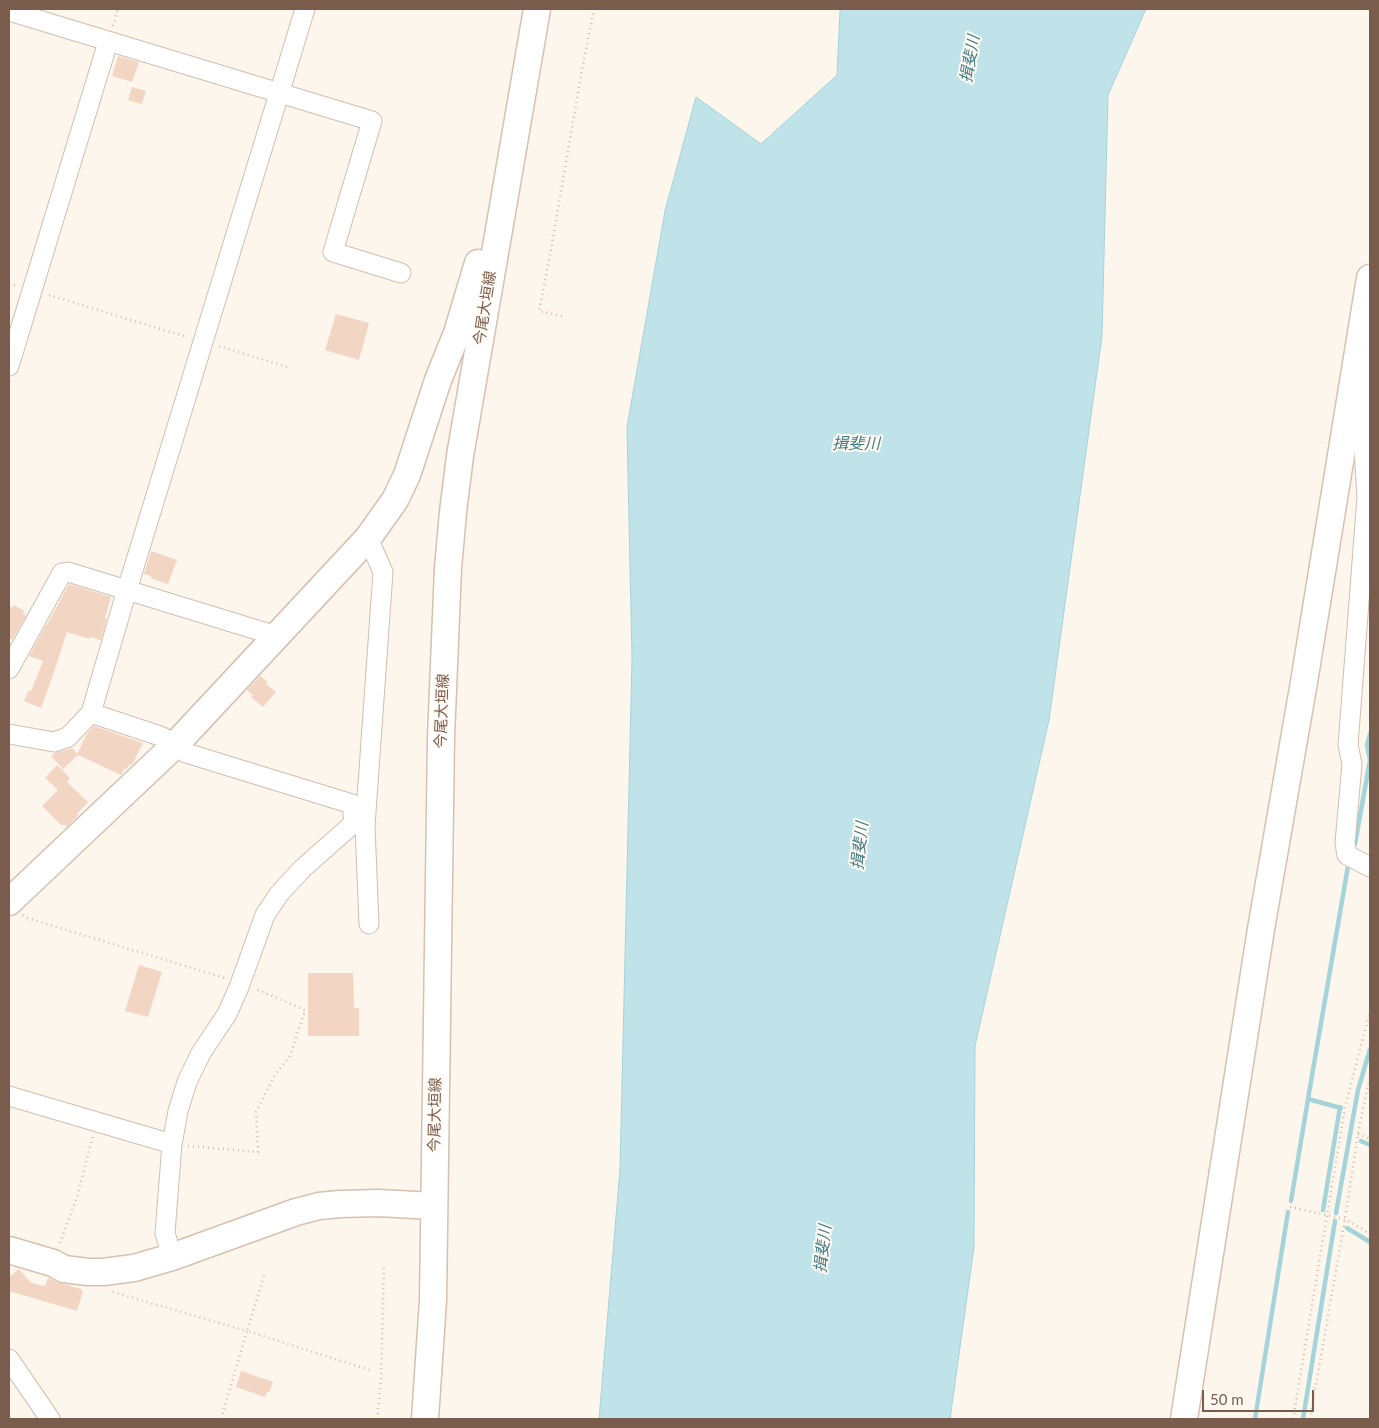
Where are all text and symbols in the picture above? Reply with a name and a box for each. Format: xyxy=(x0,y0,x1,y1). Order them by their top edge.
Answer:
water label: 揖斐川 xyxy=(956,34,984,84)
street label: 今尾大垣線 xyxy=(470,270,500,346)
water label: 揖斐川 xyxy=(832,434,880,454)
street label: 今尾大垣線 xyxy=(432,673,452,749)
water label: 揖斐川 xyxy=(848,821,872,871)
street label: 今尾大垣線 xyxy=(425,1077,445,1153)
water label: 揖斐川 xyxy=(811,1224,835,1274)
scale bar xyxy=(1204,1380,1316,1412)
text: 50 m xyxy=(1210,1390,1244,1408)

